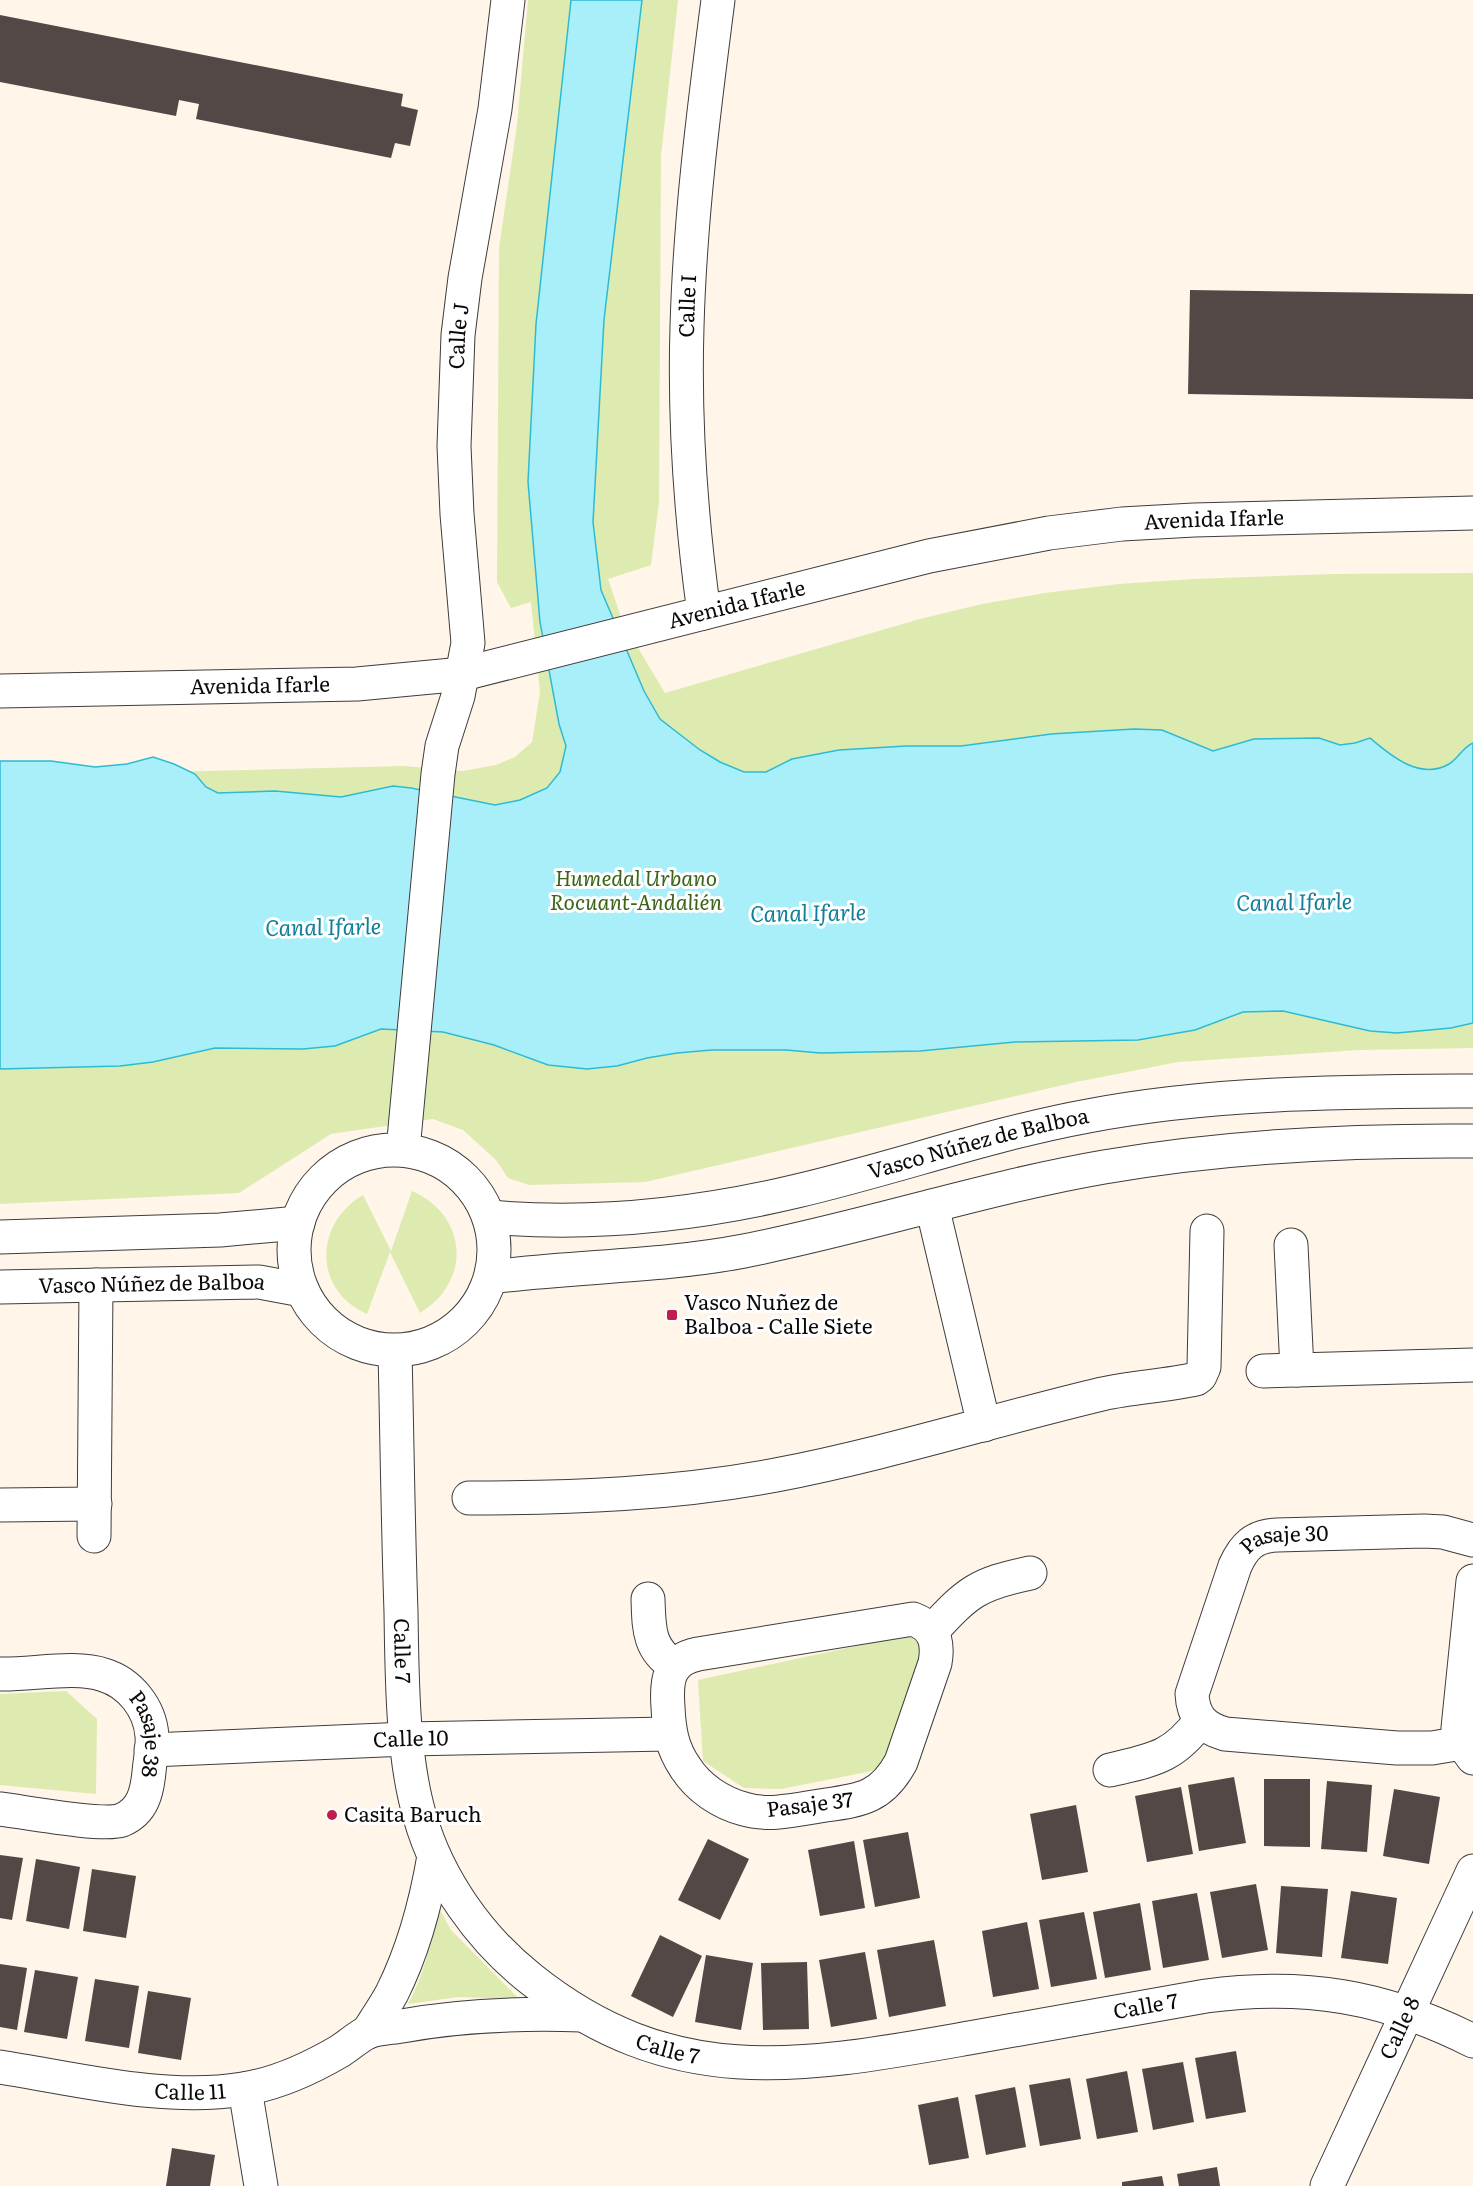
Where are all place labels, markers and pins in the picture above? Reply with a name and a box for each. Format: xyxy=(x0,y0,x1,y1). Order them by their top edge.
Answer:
place label: Vasco Nuñez de Balboa - Calle Siete xyxy=(684,1285,873,1340)
marker: Vasco Nuñez de Balboa - Calle Siete xyxy=(665,1308,679,1322)
place label: Casita Baruch xyxy=(344,1797,482,1828)
marker: Casita Baruch xyxy=(325,1808,339,1822)

